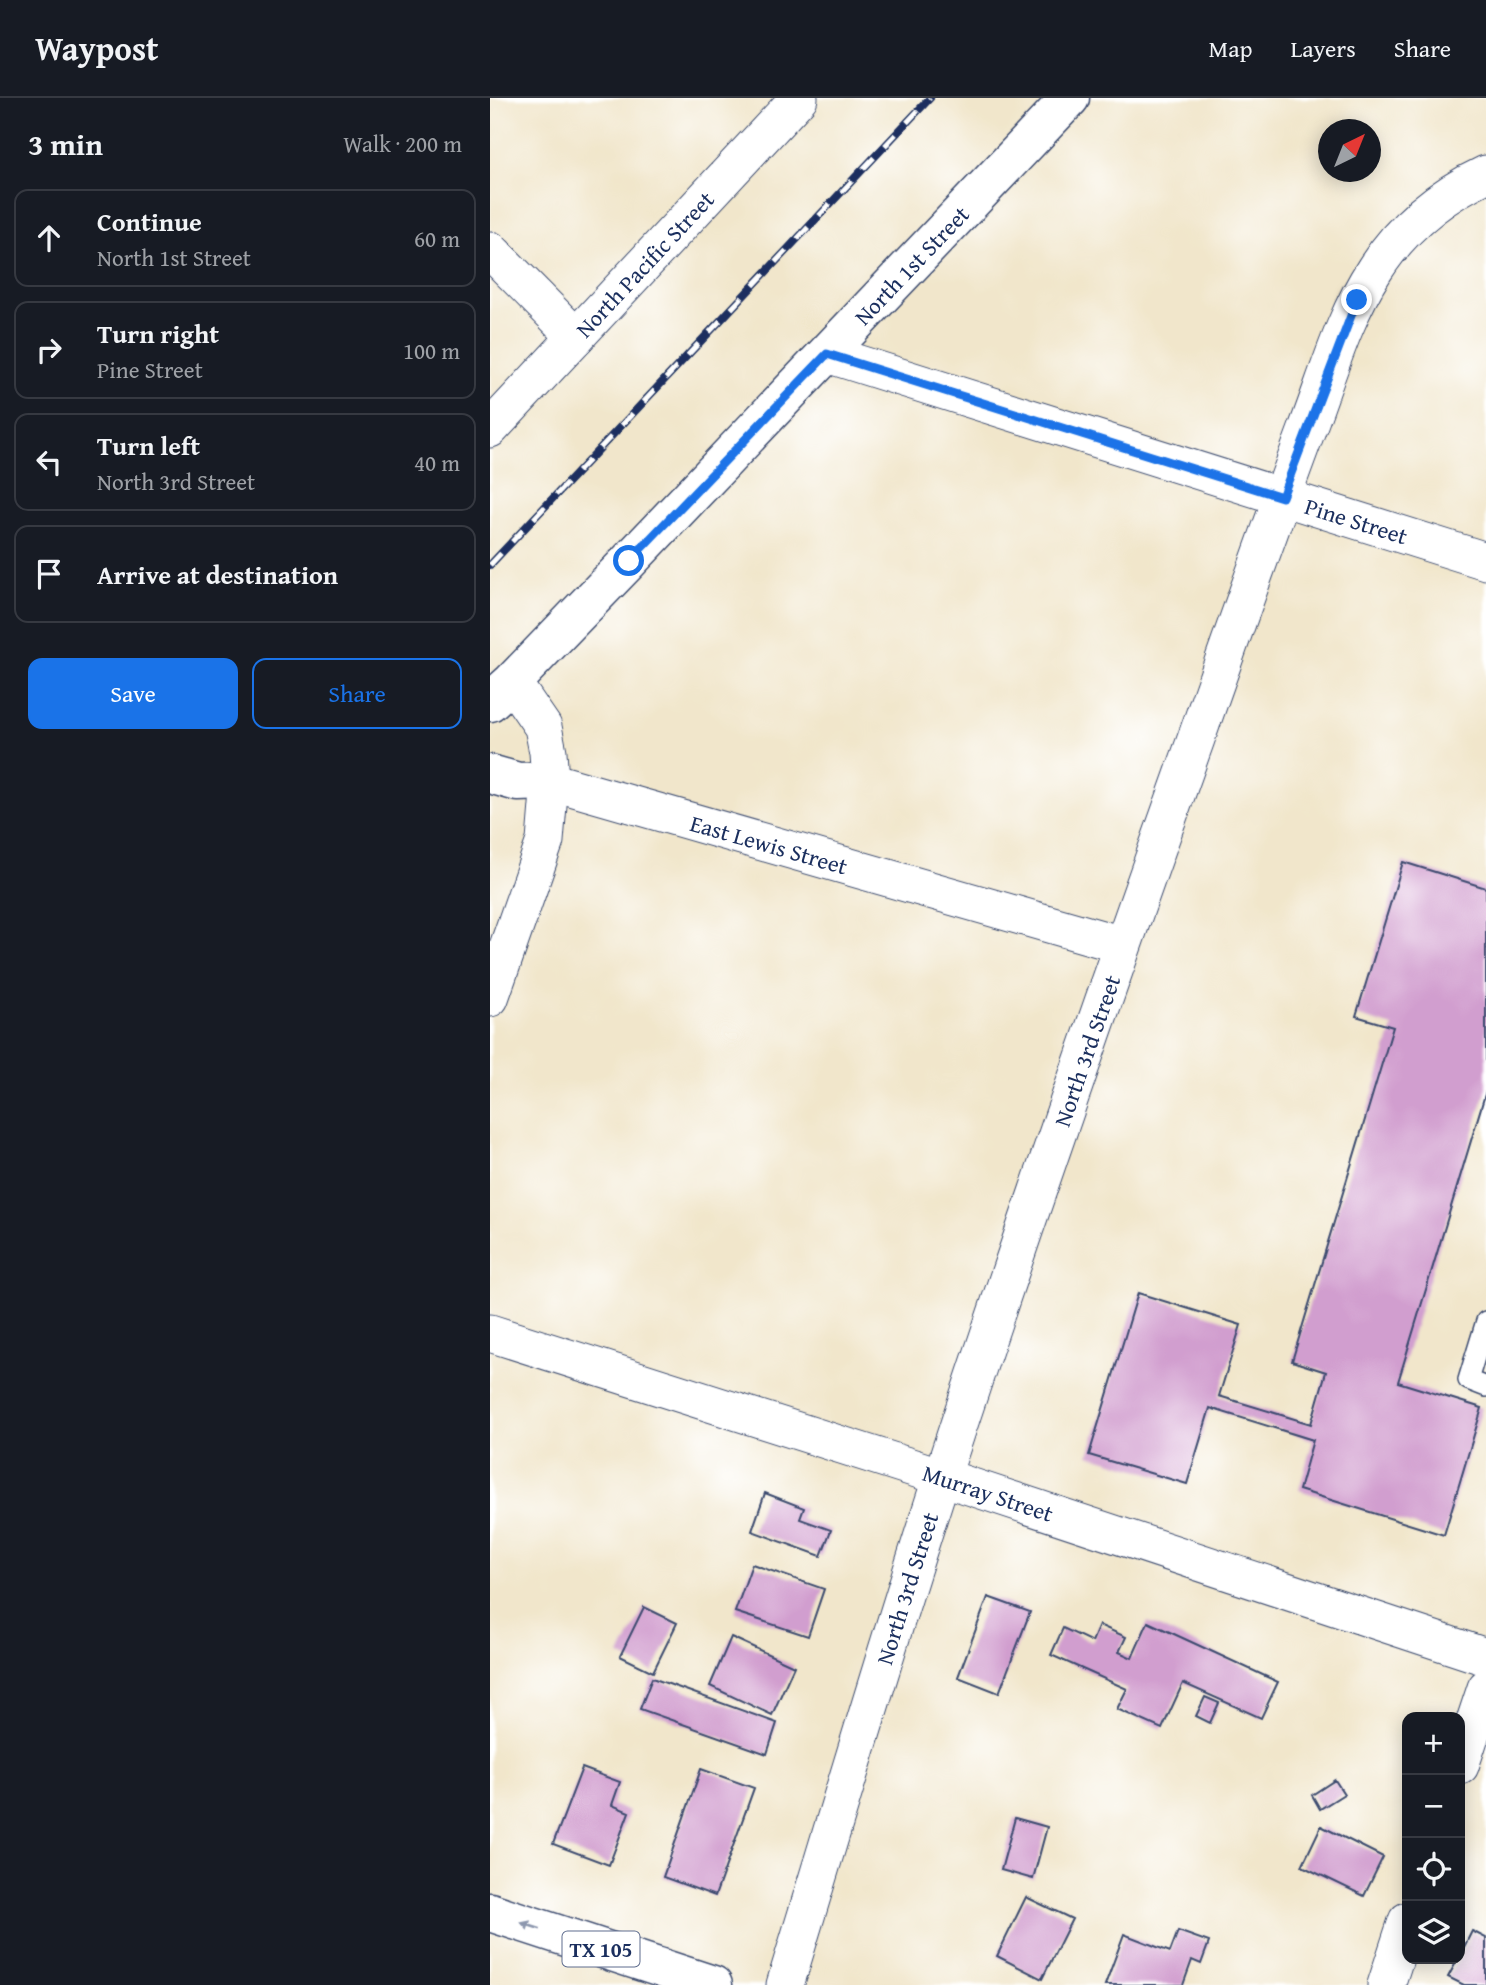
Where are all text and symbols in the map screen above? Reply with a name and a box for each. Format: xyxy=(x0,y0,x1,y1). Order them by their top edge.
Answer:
text: Waypost xyxy=(35,24,159,72)
text: Map xyxy=(1209,31,1252,66)
text: Layers xyxy=(1290,31,1356,66)
text: Share xyxy=(1394,31,1451,66)
north arrow xyxy=(1318,119,1381,182)
text: 3 min xyxy=(28,122,103,166)
text: Walk · 200 m xyxy=(343,127,462,160)
street label: North Pacific Street xyxy=(567,183,721,344)
street label: North 1st Street xyxy=(846,198,976,332)
text: Continue xyxy=(97,202,202,241)
icon: ahead xyxy=(30,219,68,257)
text: 60 m xyxy=(414,222,460,255)
text: North 1st Street xyxy=(97,241,251,274)
route end xyxy=(1341,284,1372,315)
text: Turn right xyxy=(97,314,219,353)
icon: right xyxy=(30,331,68,369)
text: 100 m xyxy=(403,334,460,367)
text: Pine Street xyxy=(97,353,203,386)
text: Turn left xyxy=(97,426,200,465)
icon: left xyxy=(30,443,68,481)
text: 40 m xyxy=(414,446,460,479)
text: North 3rd Street xyxy=(97,465,255,498)
street label: Pine Street xyxy=(1301,489,1412,552)
route start xyxy=(613,545,644,576)
icon: arrive xyxy=(30,555,68,593)
text: Arrive at destination xyxy=(97,555,338,594)
button: Save xyxy=(28,658,238,729)
button: Share xyxy=(252,658,462,729)
street label: East Lewis Street xyxy=(687,806,852,882)
street label: North 3rd Street xyxy=(1045,970,1128,1131)
street label: Murray Street xyxy=(919,1455,1058,1529)
street label: North 3rd Street xyxy=(867,1508,946,1669)
map controls xyxy=(1402,1712,1465,1964)
button: + xyxy=(1402,1712,1465,1775)
button: − xyxy=(1402,1775,1465,1838)
button: locate xyxy=(1402,1838,1465,1901)
button: layers xyxy=(1402,1901,1465,1964)
one-way arrow xyxy=(521,1920,542,1930)
road number: TX 105 xyxy=(562,1932,640,1966)

